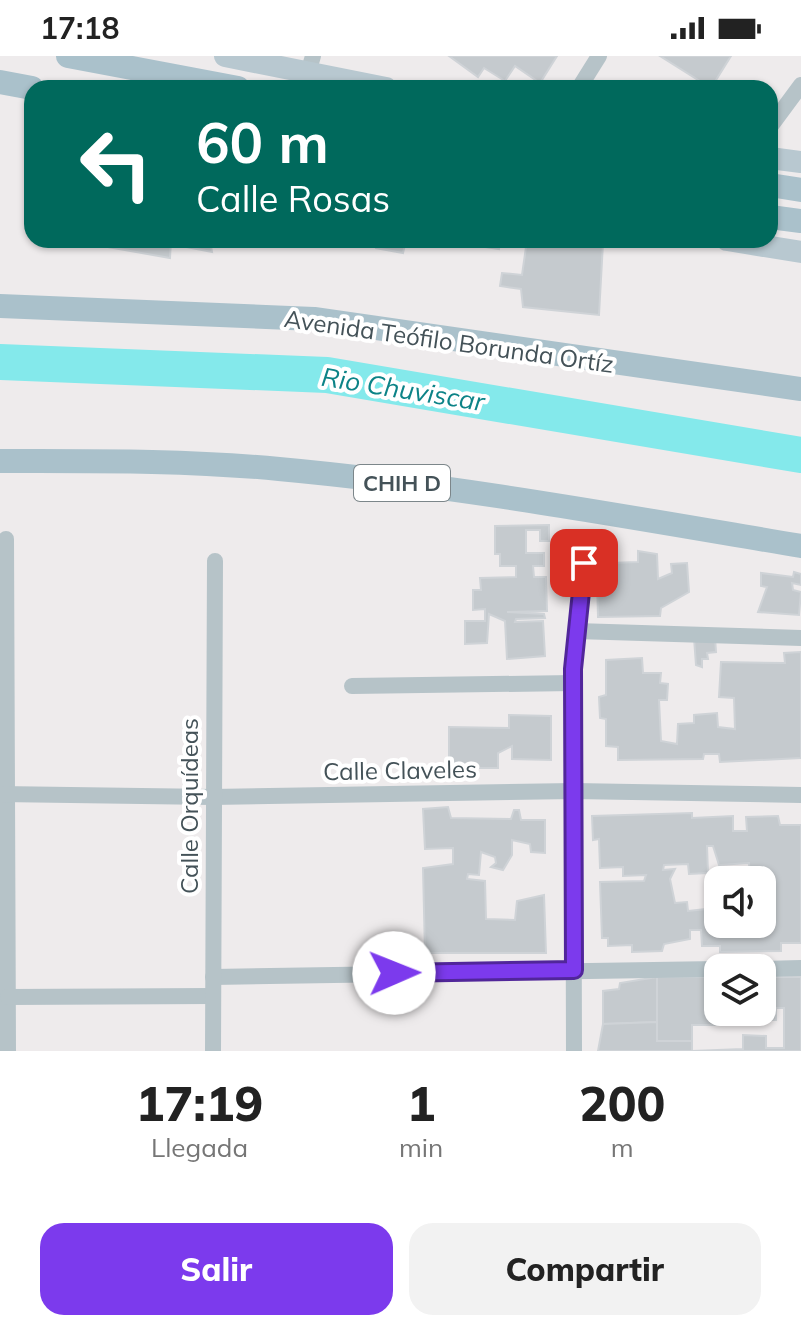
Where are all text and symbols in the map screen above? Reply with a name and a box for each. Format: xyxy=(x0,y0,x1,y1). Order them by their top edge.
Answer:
text: 17:18 xyxy=(40,9,119,47)
text: 60 m xyxy=(196,107,329,177)
icon: left xyxy=(64,112,168,216)
text: Calle Rosas xyxy=(196,176,390,221)
street label: Avenida Teófilo Borunda Ortíz xyxy=(282,303,616,379)
water label: Rio Chuviscar xyxy=(319,360,488,418)
road number: CHIH D xyxy=(354,465,450,501)
pin xyxy=(550,529,618,597)
icon: arrive xyxy=(562,541,606,585)
street label: Calle Orquídeas xyxy=(174,718,204,894)
street label: Calle Claveles xyxy=(323,754,477,786)
map controls xyxy=(704,866,776,1026)
button: sound xyxy=(704,866,776,938)
position arrow xyxy=(352,931,436,1015)
button: layers xyxy=(704,954,776,1026)
text: 17:19 xyxy=(136,1073,263,1133)
text: 1 xyxy=(407,1073,436,1133)
text: 200 xyxy=(579,1073,665,1133)
text: Llegada xyxy=(151,1131,248,1164)
text: min xyxy=(399,1131,443,1164)
text: m xyxy=(611,1131,634,1164)
button: Salir xyxy=(40,1223,393,1315)
button: Compartir xyxy=(409,1223,761,1315)

